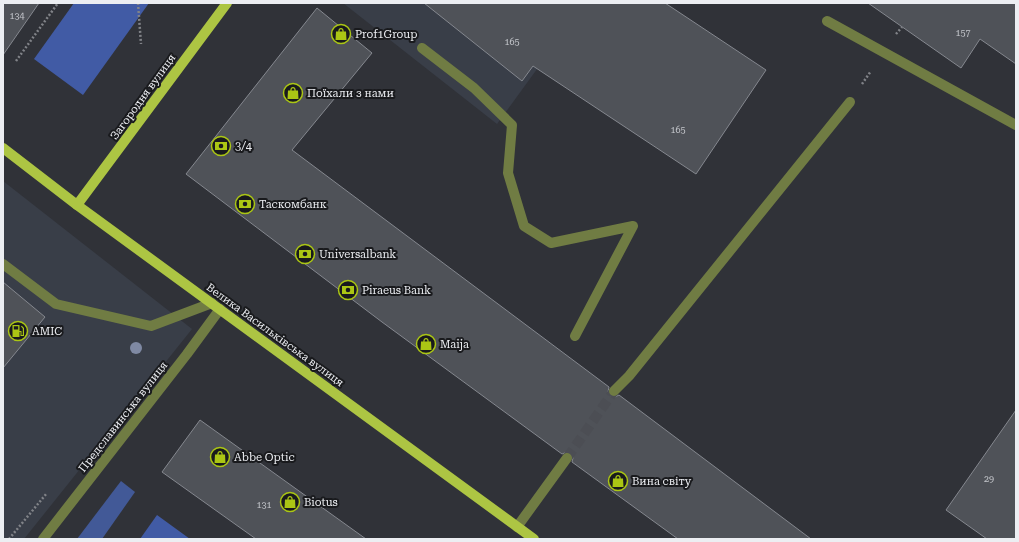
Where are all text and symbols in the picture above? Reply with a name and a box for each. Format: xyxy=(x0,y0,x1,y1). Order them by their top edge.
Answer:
house number: 134 xyxy=(9,11,25,21)
shop icon: Prof1Group xyxy=(330,23,352,45)
place label: Prof1Group xyxy=(355,28,417,41)
house number: 157 xyxy=(955,28,971,38)
house number: 165 xyxy=(504,37,520,47)
street label: Загородня вулиця xyxy=(108,52,178,142)
shop icon: Поїхали з нами xyxy=(282,82,304,104)
place label: Поїхали з нами xyxy=(307,87,394,100)
house number: 165 xyxy=(670,125,686,135)
bank icon: 3/4 xyxy=(210,135,232,157)
place label: 3/4 xyxy=(235,140,253,153)
bank icon: Таскомбанк xyxy=(234,193,256,215)
place label: Таскомбанк xyxy=(259,198,327,211)
bank icon: Universalbank xyxy=(294,243,316,265)
place label: Universalbank xyxy=(319,248,396,261)
bank icon: Piraeus Bank xyxy=(337,279,359,301)
street label: Велика Васильківська вулиця xyxy=(204,281,346,389)
place label: Piraeus Bank xyxy=(362,284,431,297)
fuel station icon: AMIC xyxy=(7,320,29,342)
place label: AMIC xyxy=(32,325,62,338)
shop icon: Maija xyxy=(415,333,437,355)
place label: Maija xyxy=(440,338,469,351)
street label: Предславинська вулиця xyxy=(76,359,170,475)
shop icon: Abbe Optic xyxy=(209,446,231,468)
place label: Abbe Optic xyxy=(234,451,295,464)
shop icon: Вина світу xyxy=(607,470,629,492)
house number: 29 xyxy=(984,474,994,484)
place label: Вина світу xyxy=(632,475,692,488)
shop icon: Biotus xyxy=(279,491,301,513)
place label: Biotus xyxy=(304,496,338,509)
house number: 131 xyxy=(256,500,272,510)

